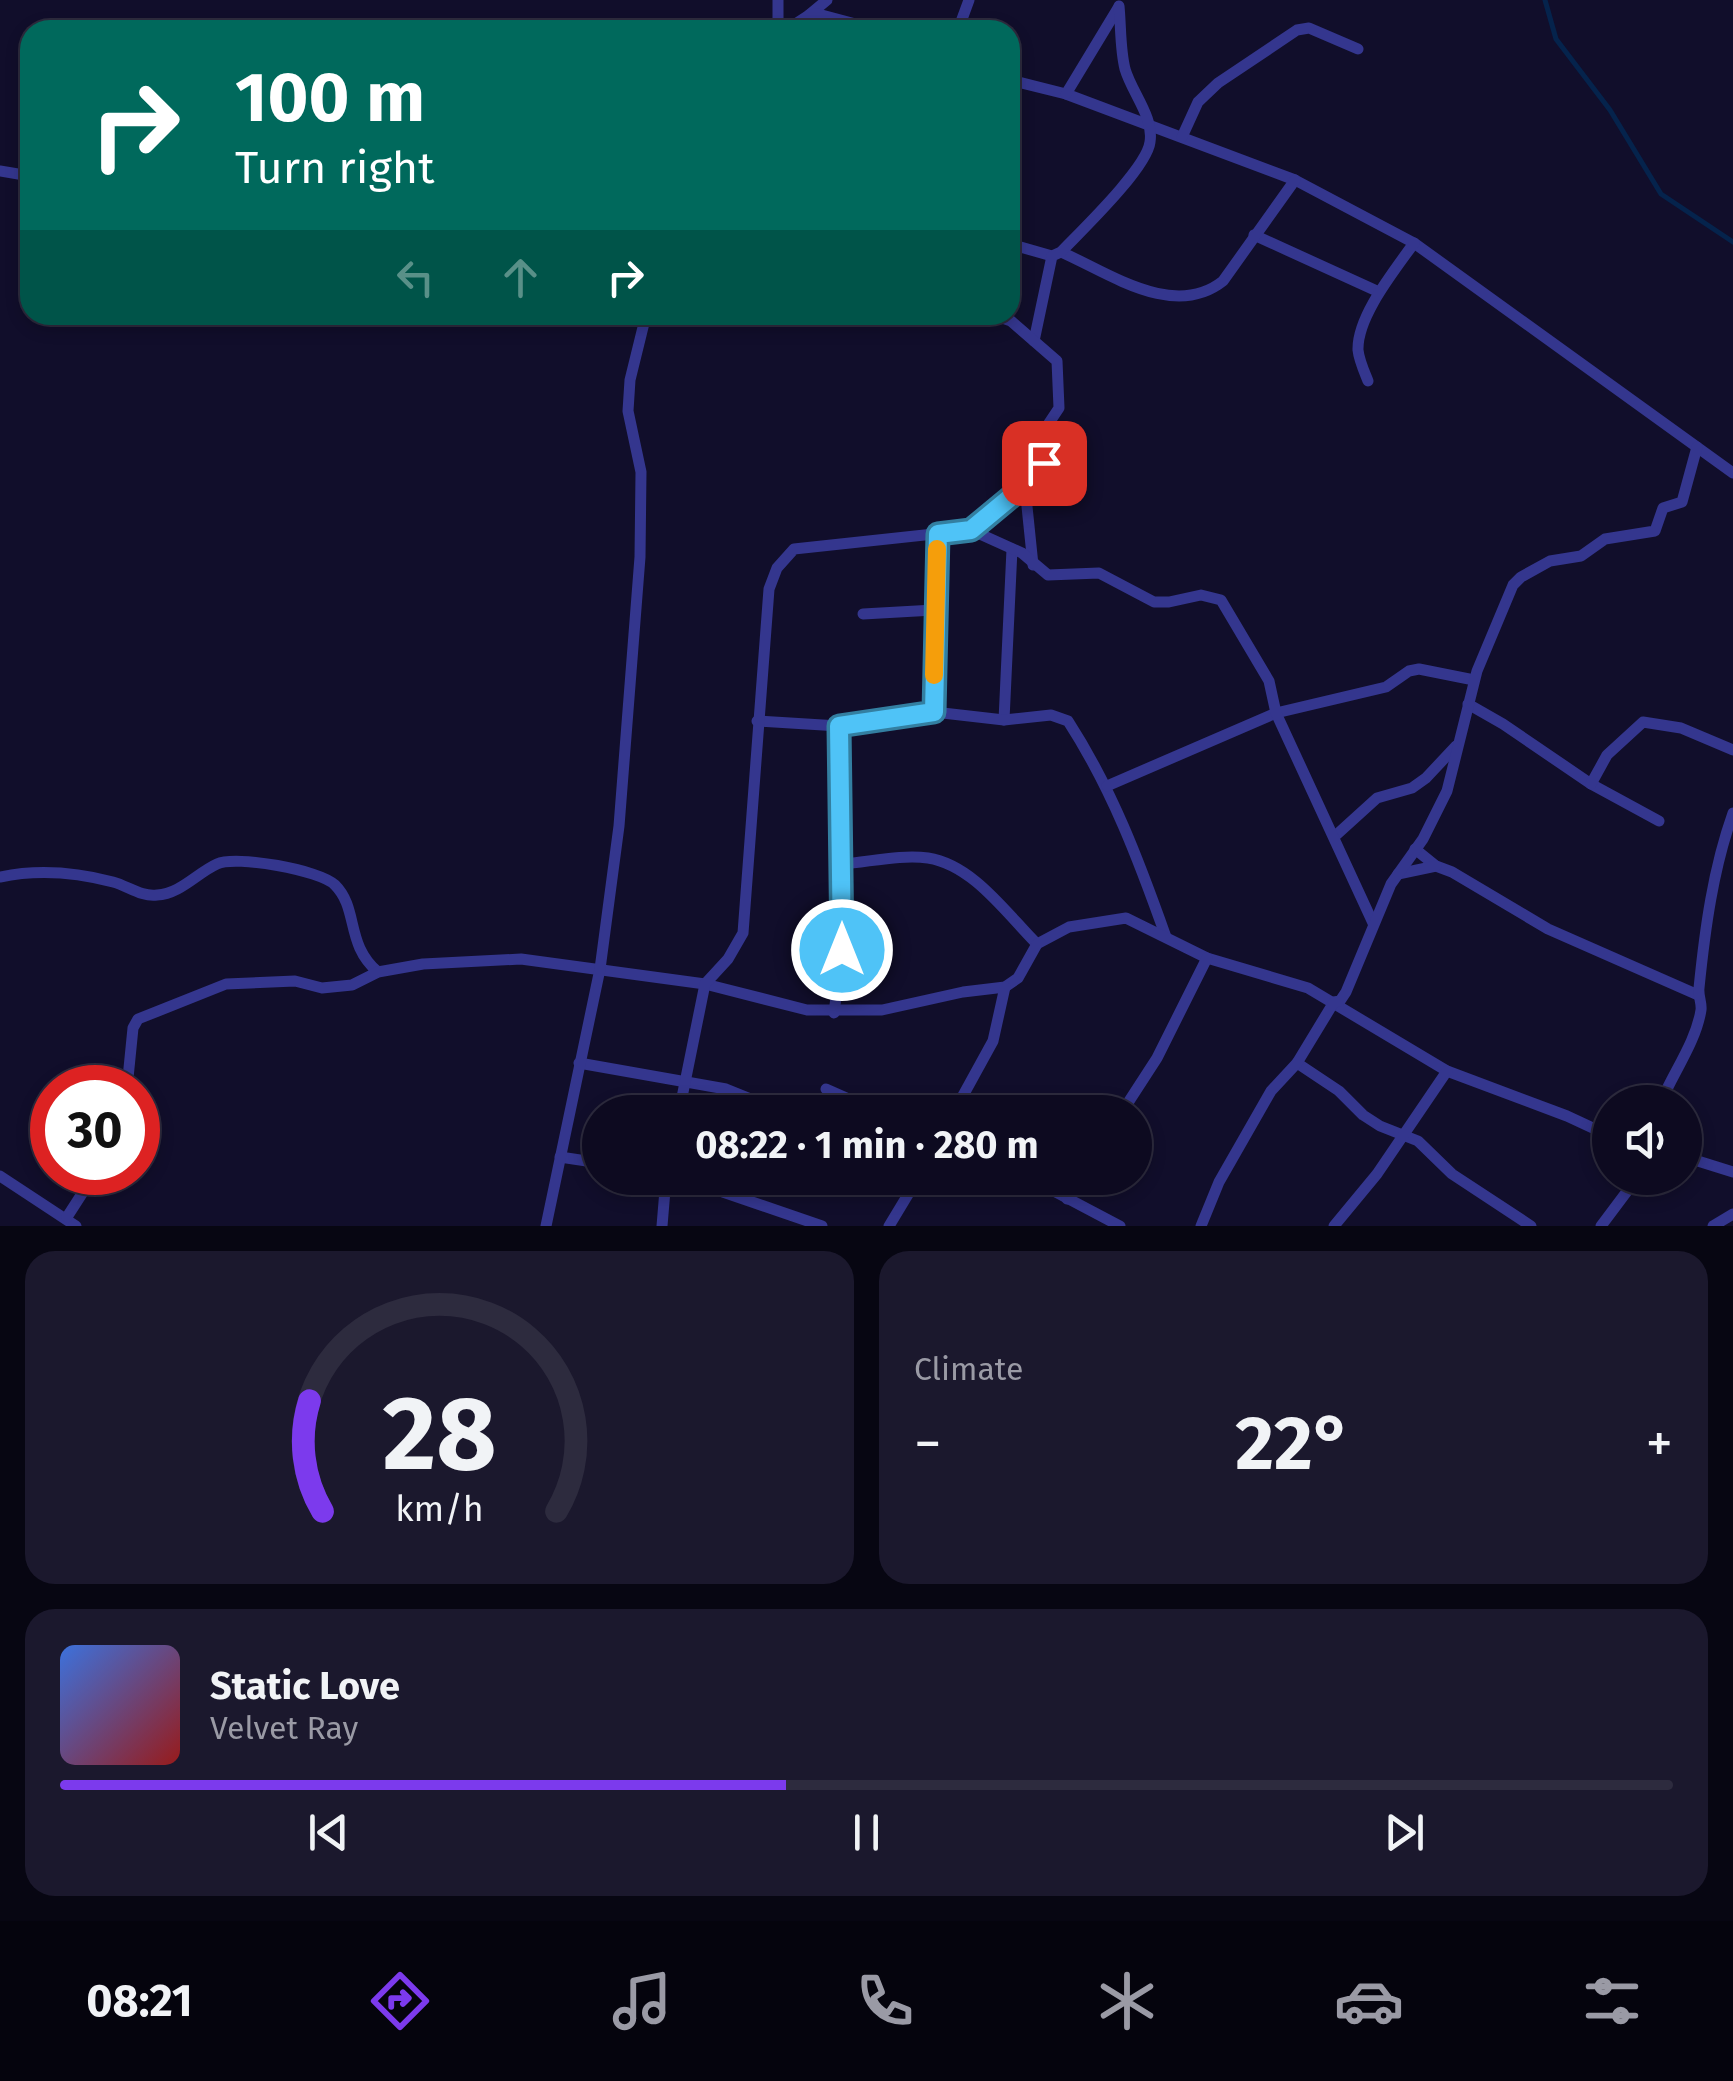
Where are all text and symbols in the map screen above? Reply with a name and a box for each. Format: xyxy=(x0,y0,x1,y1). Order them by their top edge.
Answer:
text: 100 m xyxy=(235,56,425,140)
icon: right xyxy=(70,60,200,190)
text: Turn right xyxy=(235,141,434,195)
icon: left xyxy=(388,250,443,305)
icon: ahead xyxy=(493,250,548,305)
icon: right xyxy=(598,250,653,305)
pin xyxy=(1002,421,1087,506)
icon: arrive xyxy=(1017,436,1072,491)
position arrow xyxy=(790,898,894,1002)
speed limit sign: 30 xyxy=(30,1065,160,1195)
map controls xyxy=(1592,1085,1702,1195)
button: sound xyxy=(1592,1085,1702,1195)
text: 08:22 · 1 min · 280 m xyxy=(695,1122,1039,1168)
text: Climate xyxy=(914,1350,1023,1388)
text: 28 xyxy=(382,1372,497,1497)
text: 22° xyxy=(1235,1399,1352,1489)
text: − xyxy=(914,1411,942,1477)
text: + xyxy=(1646,1411,1673,1477)
text: km/h xyxy=(395,1488,484,1530)
text: Static Love xyxy=(210,1663,400,1709)
text: Velvet Ray xyxy=(210,1709,358,1747)
icon: previous xyxy=(301,1805,356,1860)
icon: pause xyxy=(839,1805,894,1860)
icon: next xyxy=(1377,1805,1432,1860)
icon: directions xyxy=(365,1966,435,2036)
icon: music xyxy=(607,1966,677,2036)
icon: phone xyxy=(850,1966,920,2036)
icon: climate xyxy=(1092,1966,1162,2036)
icon: car xyxy=(1334,1966,1404,2036)
icon: filters xyxy=(1577,1966,1647,2036)
text: 08:21 xyxy=(86,1974,193,2028)

